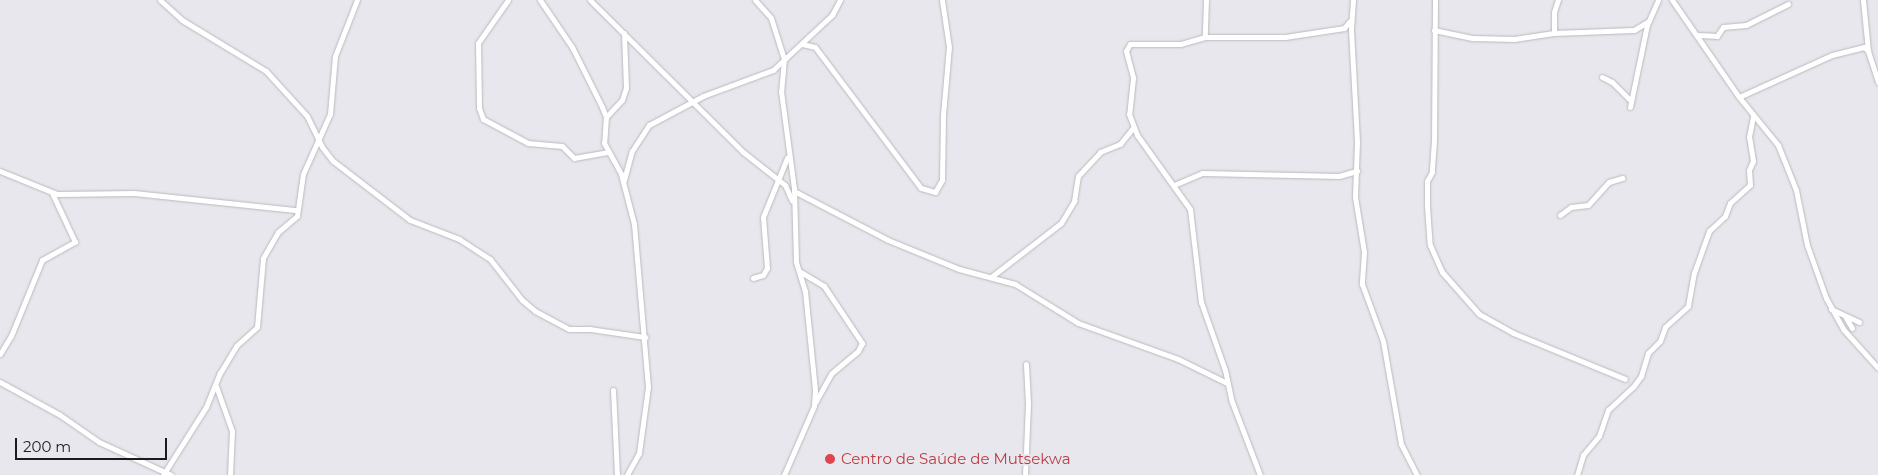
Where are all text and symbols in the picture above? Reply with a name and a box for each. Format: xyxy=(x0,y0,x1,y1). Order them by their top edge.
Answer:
scale bar xyxy=(18,428,170,460)
text: 200 m xyxy=(23,437,71,456)
place label: Centro de Saúde de Mutsekwa xyxy=(841,450,1071,468)
marker: Centro de Saúde de Mutsekwa xyxy=(823,452,837,466)

